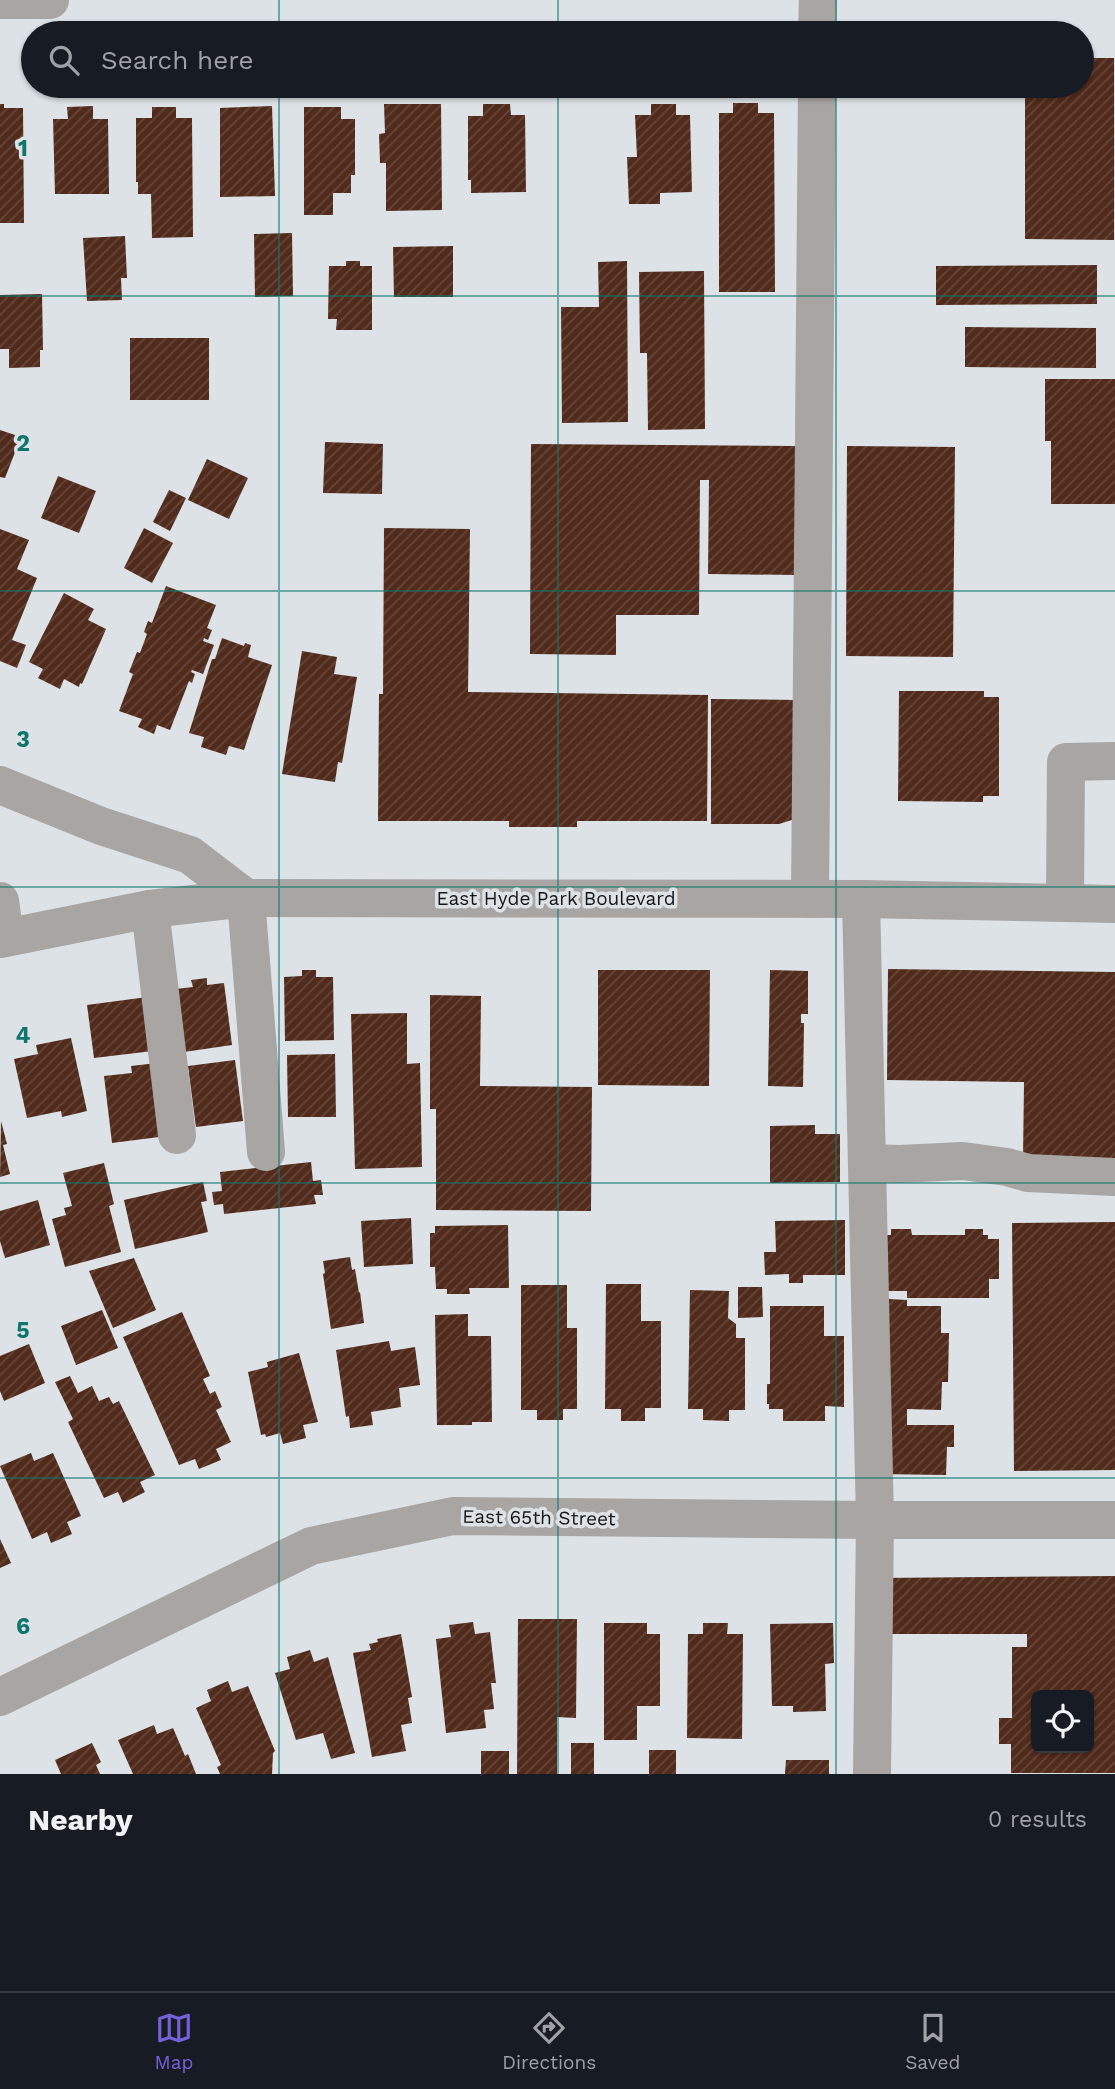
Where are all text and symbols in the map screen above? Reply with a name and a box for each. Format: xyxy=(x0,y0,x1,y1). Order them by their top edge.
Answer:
search box xyxy=(21,21,1094,98)
icon: search xyxy=(45,41,83,79)
text: Search here xyxy=(101,45,253,75)
text: 1 xyxy=(18,135,28,162)
text: 2 xyxy=(16,430,30,457)
text: 3 xyxy=(16,726,30,753)
street label: East Hyde Park Boulevard xyxy=(436,887,676,910)
text: 4 xyxy=(16,1022,31,1049)
text: 5 xyxy=(16,1317,30,1344)
street label: East 65th Street xyxy=(462,1505,616,1530)
text: 6 xyxy=(16,1613,30,1640)
map controls xyxy=(1031,1690,1094,1753)
button: locate xyxy=(1031,1690,1094,1753)
text: Nearby xyxy=(28,1802,133,1837)
text: 0 results xyxy=(988,1806,1087,1833)
tab: Map xyxy=(155,2009,193,2074)
tab: Directions xyxy=(502,2009,596,2074)
tab: Saved xyxy=(905,2009,960,2074)

